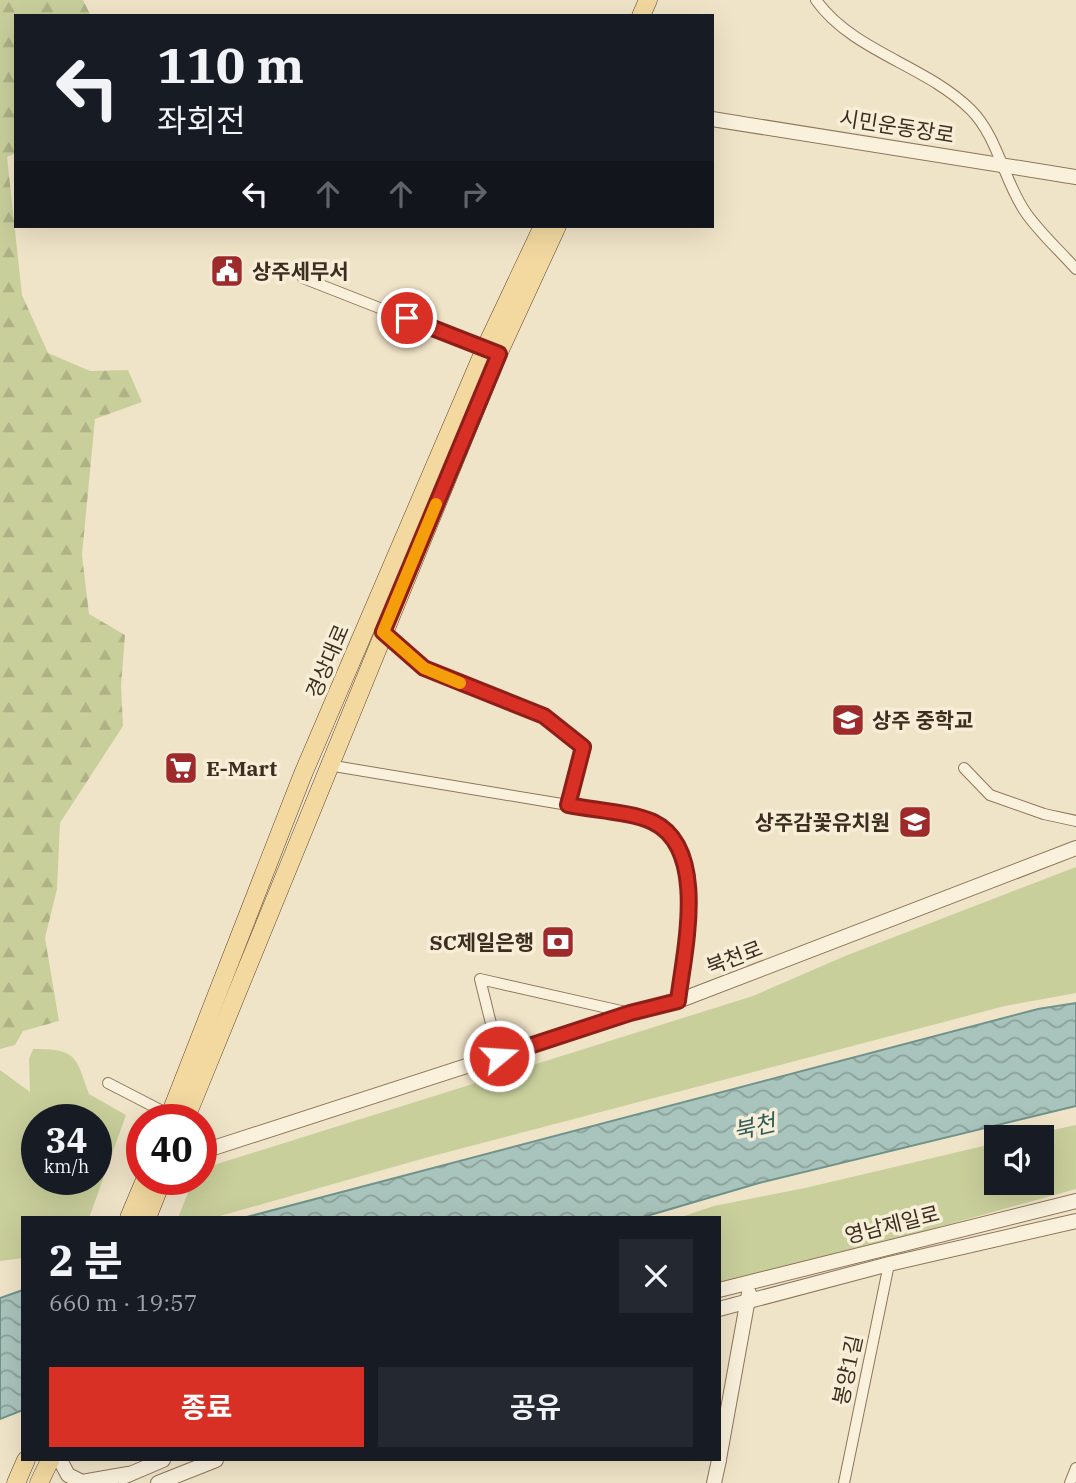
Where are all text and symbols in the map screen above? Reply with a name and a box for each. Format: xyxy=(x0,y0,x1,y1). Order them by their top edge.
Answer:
text: 110 m xyxy=(157,33,304,96)
icon: left xyxy=(42,42,133,133)
text: 좌회전 xyxy=(157,99,245,141)
street label: 시민운동장로 xyxy=(838,103,956,149)
icon: left xyxy=(236,175,274,213)
icon: ahead xyxy=(309,175,347,213)
icon: ahead xyxy=(382,175,420,213)
icon: right xyxy=(455,175,493,213)
public building icon: 상주세무서 xyxy=(208,252,246,290)
place label: 상주세무서 xyxy=(252,257,349,285)
pin xyxy=(377,288,437,348)
icon: arrive xyxy=(388,299,426,337)
street label: 경상대로 xyxy=(299,620,355,702)
school or university icon: 상주 중학교 xyxy=(829,701,867,739)
place label: 상주 중학교 xyxy=(872,706,973,734)
supermarket icon: E-Mart xyxy=(162,749,200,787)
place label: E-Mart xyxy=(206,754,277,782)
school or university icon: 상주감꽃유치원 xyxy=(896,803,934,841)
place label: 상주감꽃유치원 xyxy=(755,808,890,836)
bank icon: SC제일은행 xyxy=(539,923,577,961)
place label: SC제일은행 xyxy=(430,928,534,956)
street label: 북천로 xyxy=(702,934,766,980)
position arrow xyxy=(462,1019,536,1093)
speed limit sign: 40 xyxy=(126,1104,217,1195)
water label: 북천 xyxy=(730,1106,781,1145)
text: 34 xyxy=(45,1117,88,1163)
map controls xyxy=(984,1125,1054,1195)
button: sound xyxy=(984,1125,1054,1195)
text: km/h xyxy=(44,1155,89,1178)
street label: 영남제일로 xyxy=(842,1199,942,1249)
text: 2 분 xyxy=(49,1233,123,1288)
button: close xyxy=(619,1239,693,1313)
text: 660 m · 19:57 xyxy=(49,1287,198,1317)
street label: 봉양1길 xyxy=(826,1333,868,1407)
button: 종료 xyxy=(49,1367,364,1447)
button: 공유 xyxy=(378,1367,693,1447)

